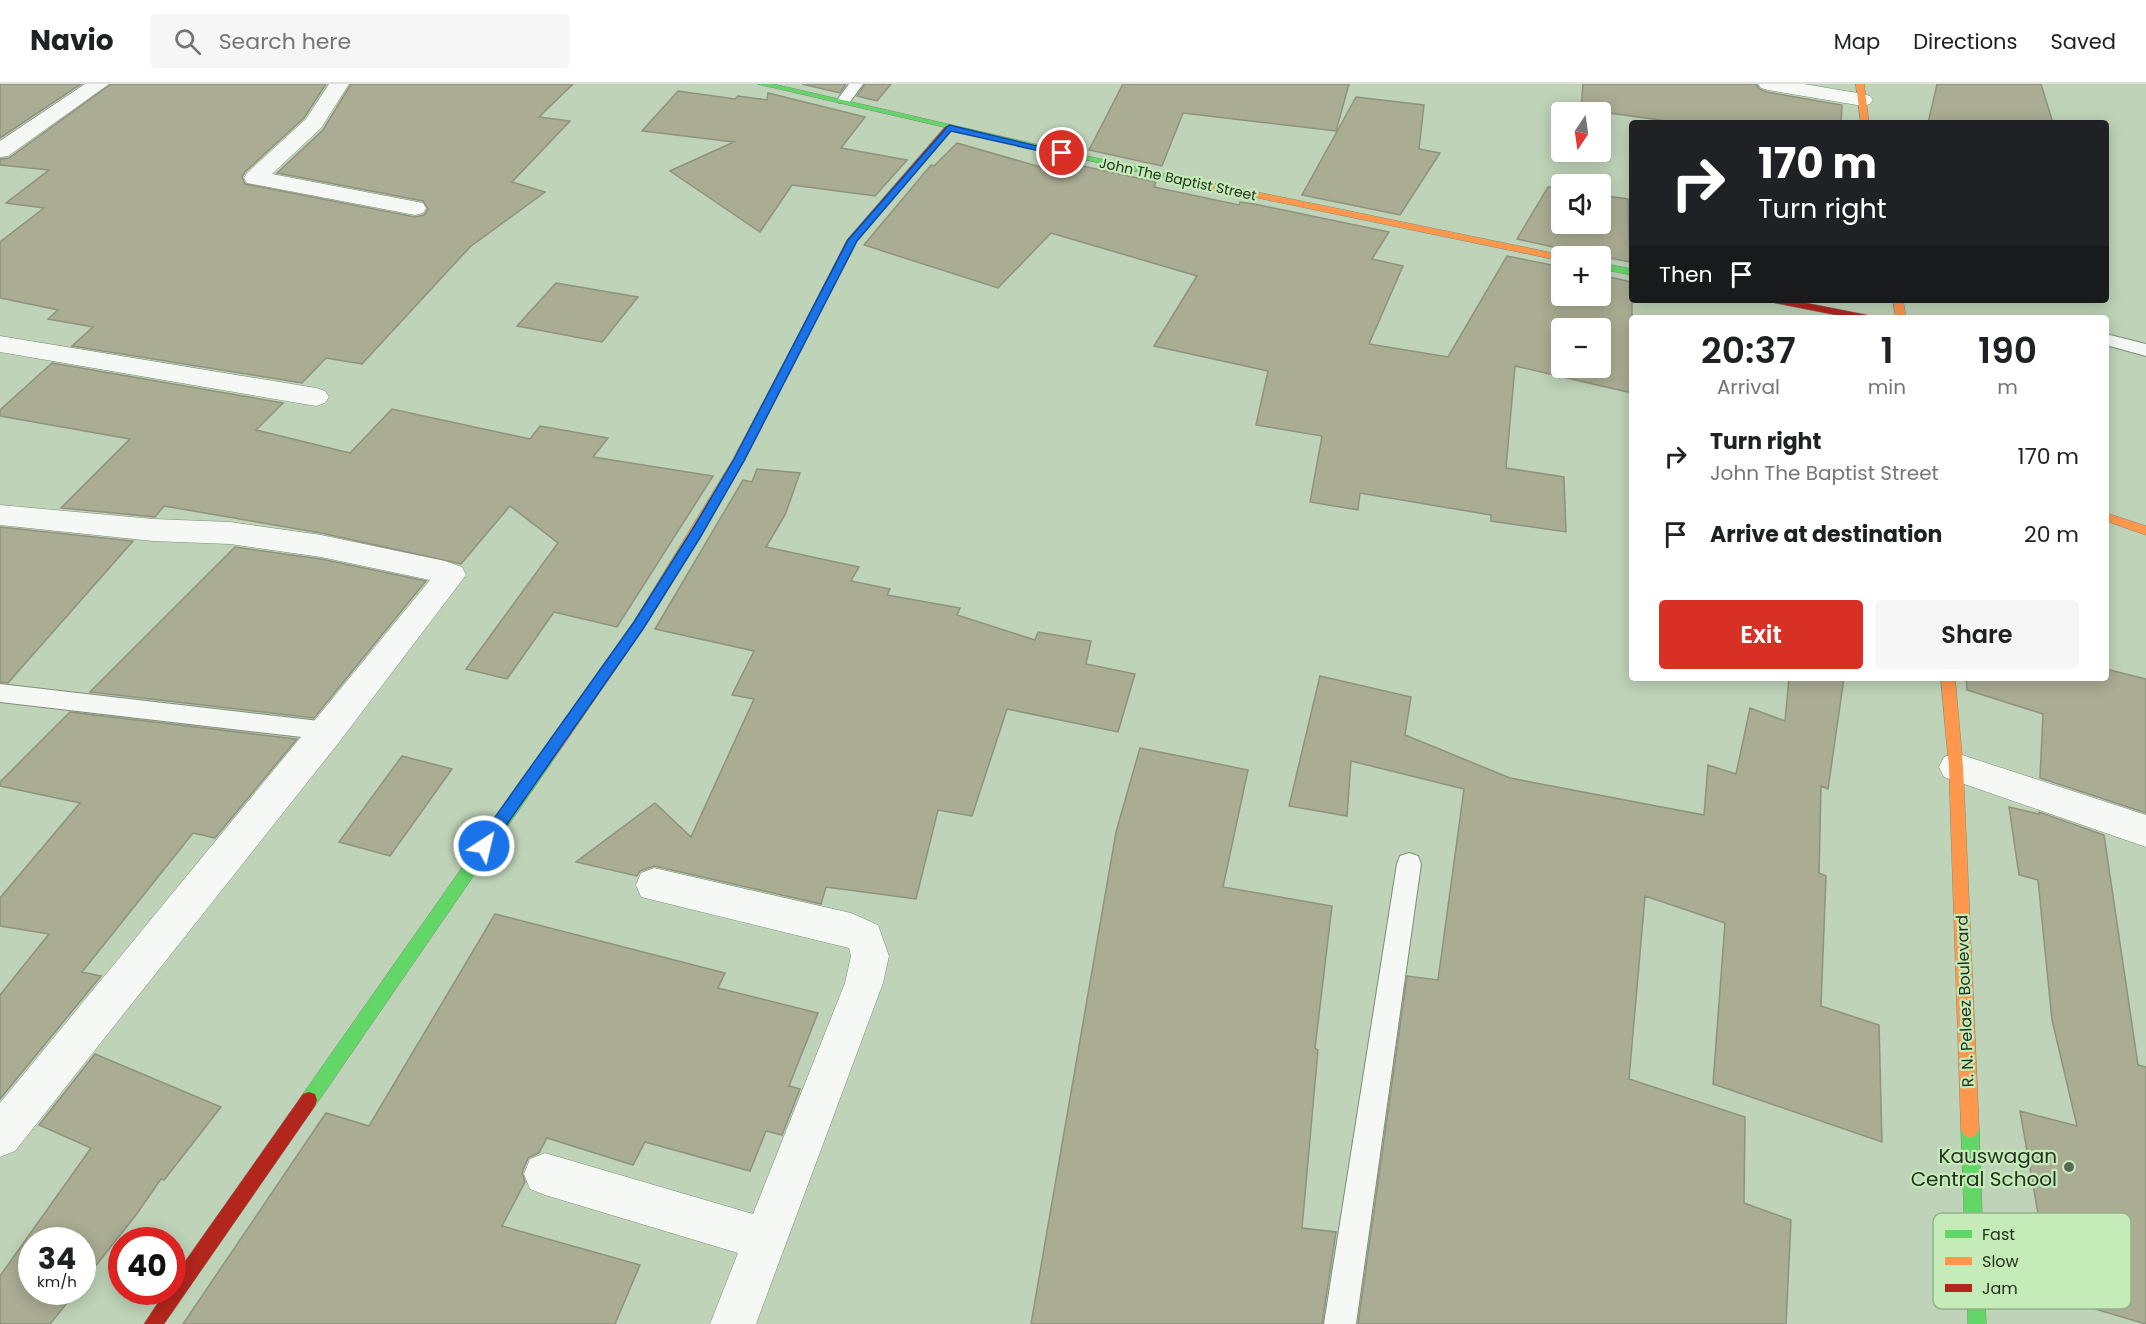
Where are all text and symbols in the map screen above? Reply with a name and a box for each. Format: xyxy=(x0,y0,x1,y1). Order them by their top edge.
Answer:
search box xyxy=(150,14,570,68)
text: Navio xyxy=(30,21,114,60)
icon: search xyxy=(171,25,204,58)
text: Search here xyxy=(219,26,351,57)
text: Map xyxy=(1834,27,1880,56)
text: Directions xyxy=(1913,27,2017,56)
text: Saved xyxy=(2050,27,2116,56)
north arrow xyxy=(1551,102,1611,162)
map controls xyxy=(1551,102,1611,378)
pin xyxy=(1036,127,1087,178)
text: 170 m xyxy=(1758,134,1877,193)
icon: arrive xyxy=(1045,136,1078,169)
icon: right xyxy=(1659,144,1737,222)
street label: John The Baptist Street xyxy=(1098,153,1258,205)
button: sound xyxy=(1551,174,1611,234)
text: Turn right xyxy=(1758,190,1887,227)
button: + xyxy=(1551,246,1611,306)
icon: arrive xyxy=(1725,258,1758,291)
text: Then xyxy=(1659,259,1713,290)
button: − xyxy=(1551,318,1611,378)
text: 20:37 xyxy=(1701,325,1796,376)
text: 1 xyxy=(1880,325,1893,376)
text: 190 xyxy=(1978,325,2037,376)
text: Arrival xyxy=(1717,373,1780,401)
text: min xyxy=(1868,373,1906,401)
text: m xyxy=(1997,373,2018,401)
text: Turn right xyxy=(1710,426,1821,457)
icon: right xyxy=(1659,440,1692,473)
text: 170 m xyxy=(2018,441,2079,472)
text: John The Baptist Street xyxy=(1710,459,1939,487)
icon: arrive xyxy=(1659,518,1692,551)
text: Arrive at destination xyxy=(1710,519,1942,550)
text: 20 m xyxy=(2024,519,2079,550)
button: Exit xyxy=(1659,600,1863,669)
button: Share xyxy=(1875,600,2079,669)
position arrow xyxy=(452,814,516,878)
street label: R. N. Pelaez Boulevard xyxy=(1950,914,1980,1088)
place label: Kauswagan Central School xyxy=(1911,1142,2057,1193)
marker: Kauswagan Central School xyxy=(2062,1160,2076,1174)
legend xyxy=(1933,1213,2131,1309)
text: Fast xyxy=(1982,1223,2015,1246)
speed limit sign: 40 xyxy=(108,1227,186,1305)
text: 34 xyxy=(38,1237,76,1280)
text: Slow xyxy=(1982,1250,2019,1273)
text: km/h xyxy=(37,1271,77,1292)
text: Jam xyxy=(1982,1277,2018,1300)

